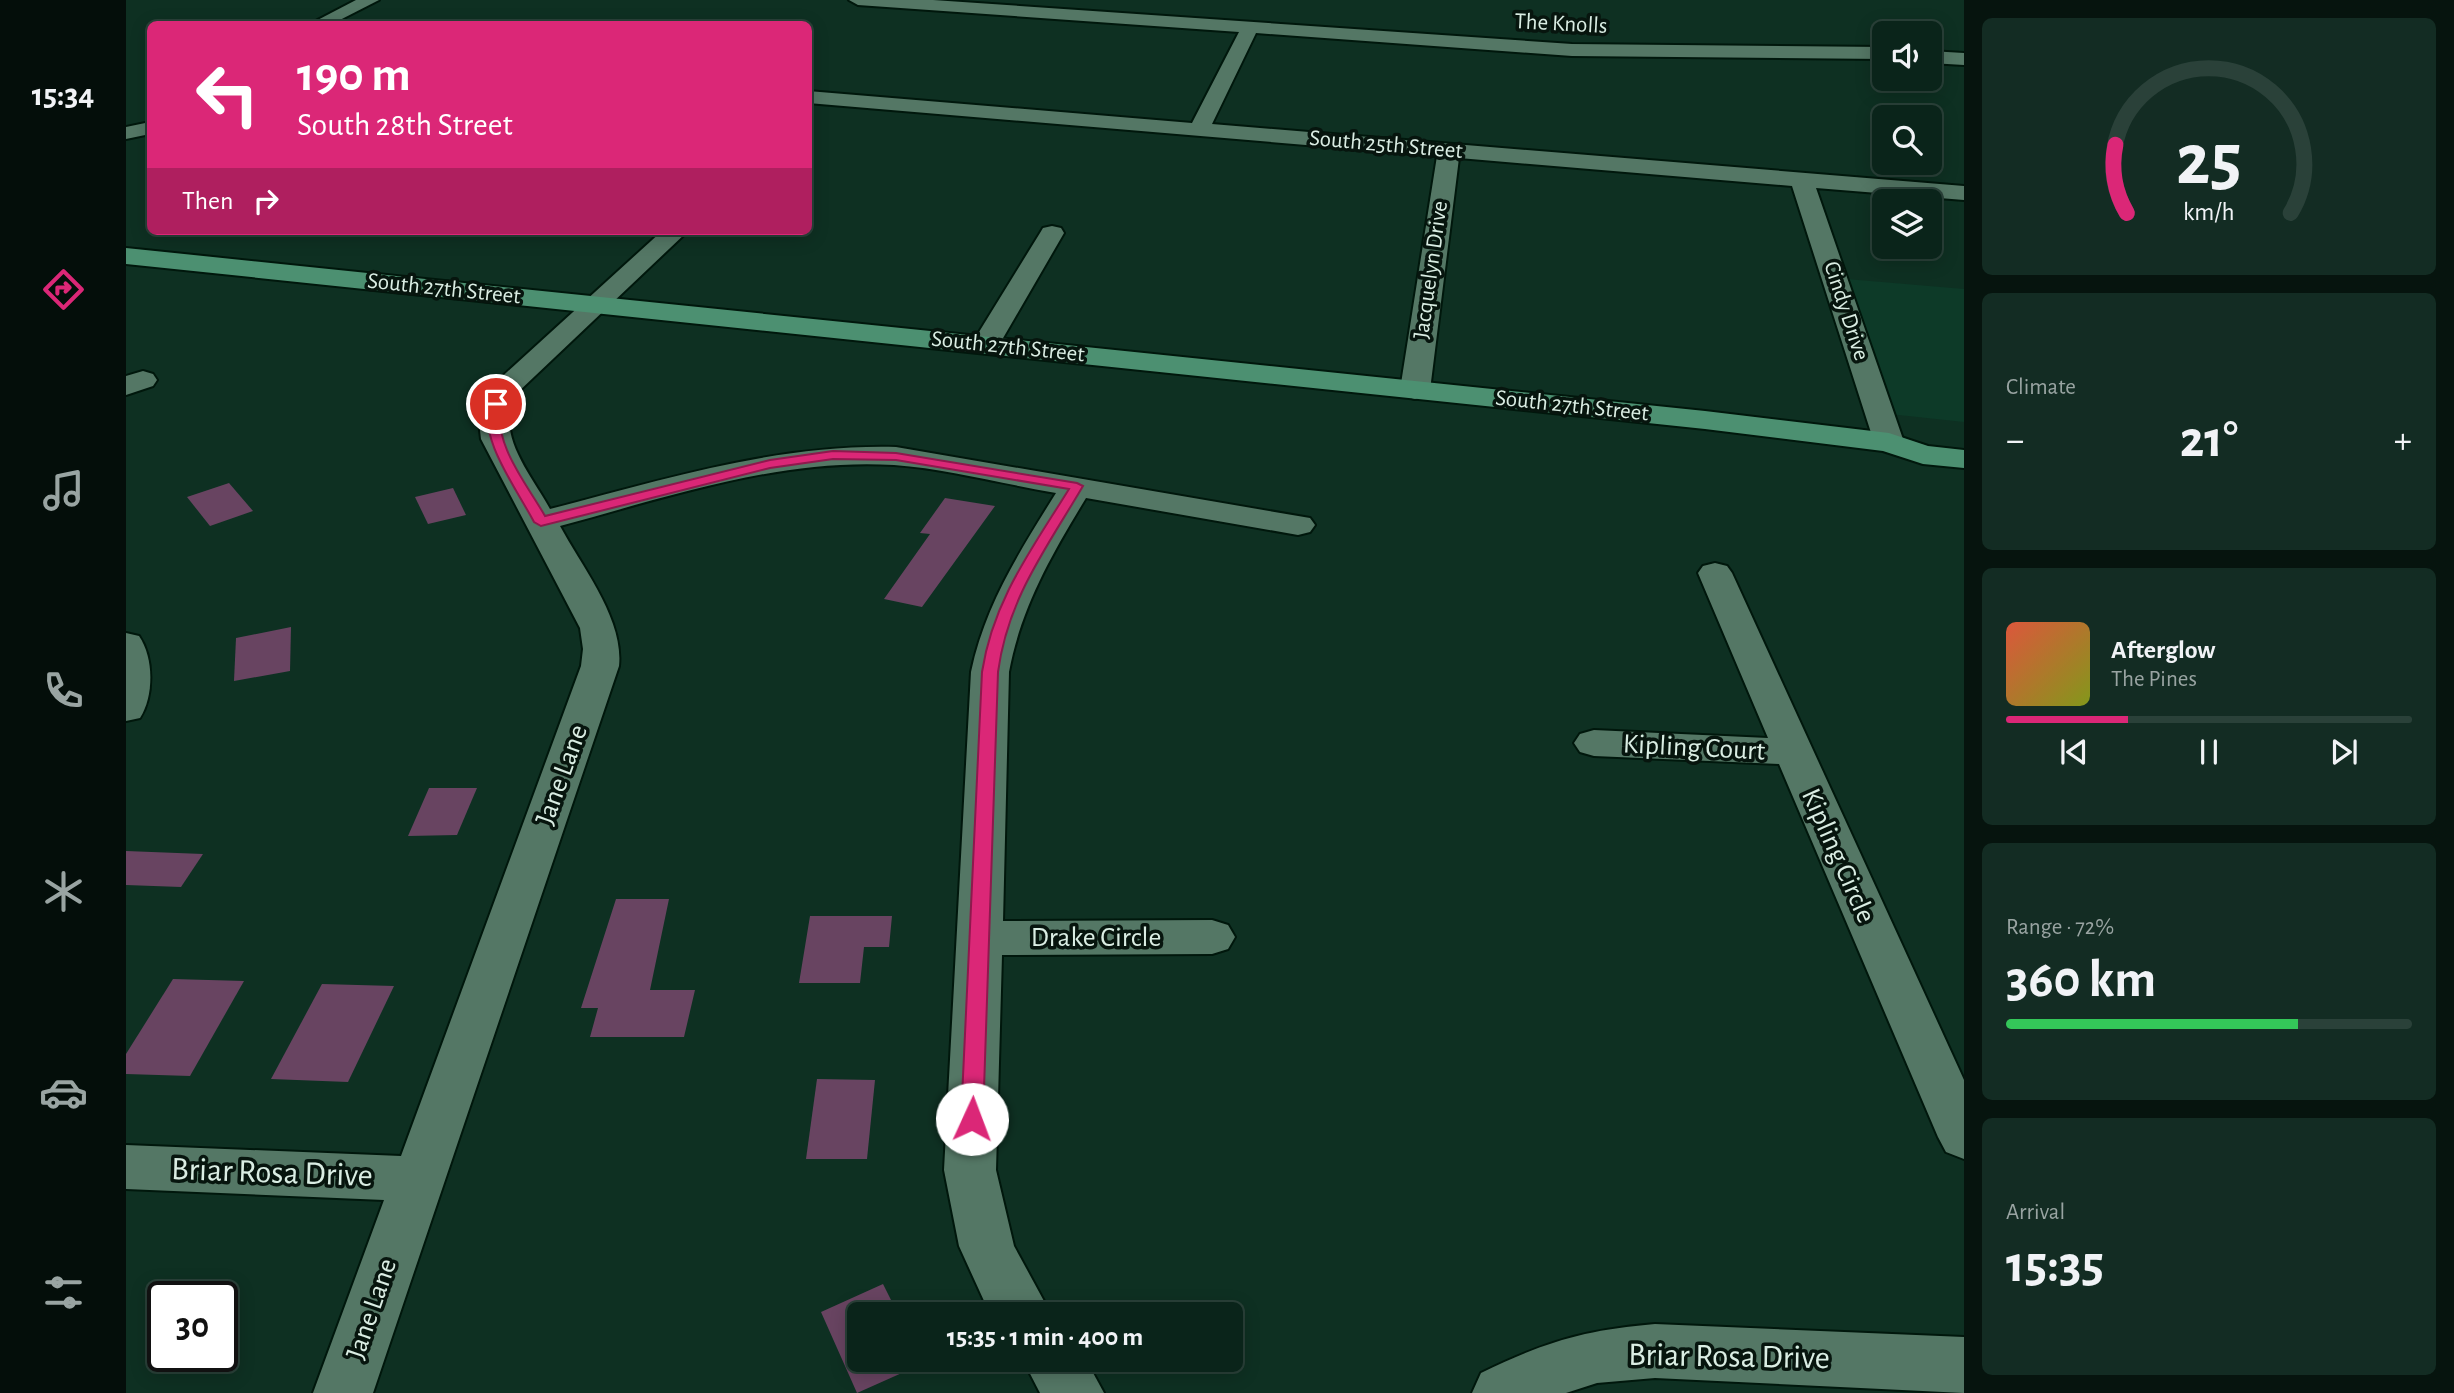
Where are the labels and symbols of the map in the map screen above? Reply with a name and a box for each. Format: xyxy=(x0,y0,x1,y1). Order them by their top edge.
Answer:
street label: The Knolls xyxy=(1514,10,1608,38)
street label: South 25th Street xyxy=(1308,127,1464,163)
street label: Jacquelyn Drive xyxy=(1410,199,1452,341)
street label: Cindy Drive xyxy=(1819,259,1873,363)
street label: South 27th Street xyxy=(366,270,522,309)
street label: South 27th Street xyxy=(930,328,1086,367)
pin xyxy=(466,374,526,434)
street label: South 27th Street xyxy=(1494,387,1650,426)
street label: Jane Lane xyxy=(531,721,593,829)
street label: Kipling Court xyxy=(1622,730,1766,766)
street label: Kipling Circle xyxy=(1796,785,1880,927)
street label: Drake Circle xyxy=(1031,924,1161,952)
position arrow xyxy=(935,1082,1009,1156)
street label: Briar Rosa Drive xyxy=(171,1153,373,1193)
street label: Jane Lane xyxy=(342,1255,402,1363)
speed limit sign: 30 xyxy=(147,1281,238,1372)
street label: Briar Rosa Drive xyxy=(1628,1339,1830,1375)

